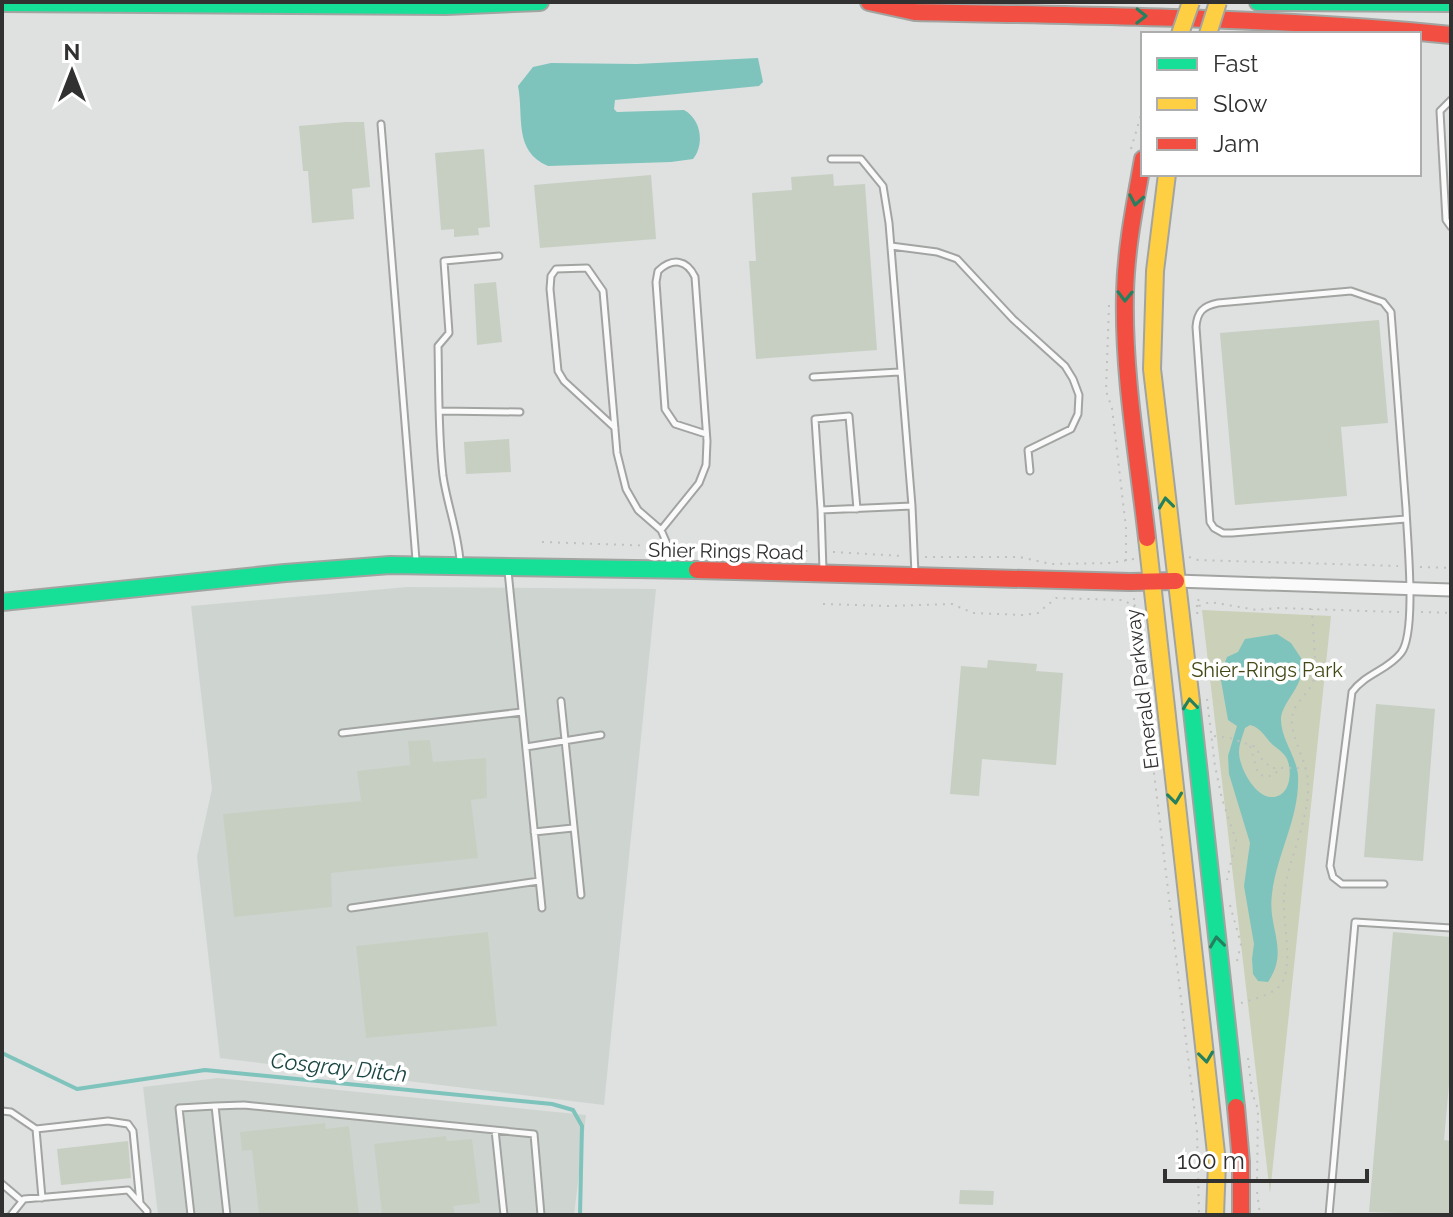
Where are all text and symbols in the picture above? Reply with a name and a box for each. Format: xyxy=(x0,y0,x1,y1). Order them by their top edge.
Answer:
one-way arrow xyxy=(1136,8,1148,25)
north arrow xyxy=(32,32,112,112)
legend xyxy=(1141,32,1421,176)
text: N xyxy=(64,39,80,65)
text: Fast xyxy=(1213,49,1258,78)
text: Slow xyxy=(1213,89,1268,118)
text: Jam xyxy=(1213,129,1259,158)
one-way arrow xyxy=(1128,194,1145,207)
one-way arrow xyxy=(1117,290,1134,303)
one-way arrow xyxy=(1158,496,1175,509)
street label: Shier Rings Road xyxy=(648,538,804,564)
street label: Emerald Parkway xyxy=(1120,607,1164,771)
park label: Shier-Rings Park xyxy=(1191,658,1343,682)
one-way arrow xyxy=(1182,697,1199,710)
one-way arrow xyxy=(1166,792,1183,805)
one-way arrow xyxy=(1209,935,1226,948)
water label: Cosgray Ditch xyxy=(269,1047,409,1087)
one-way arrow xyxy=(1197,1051,1214,1064)
scale bar xyxy=(1165,1133,1367,1183)
text: 100 m xyxy=(1177,1146,1245,1175)

